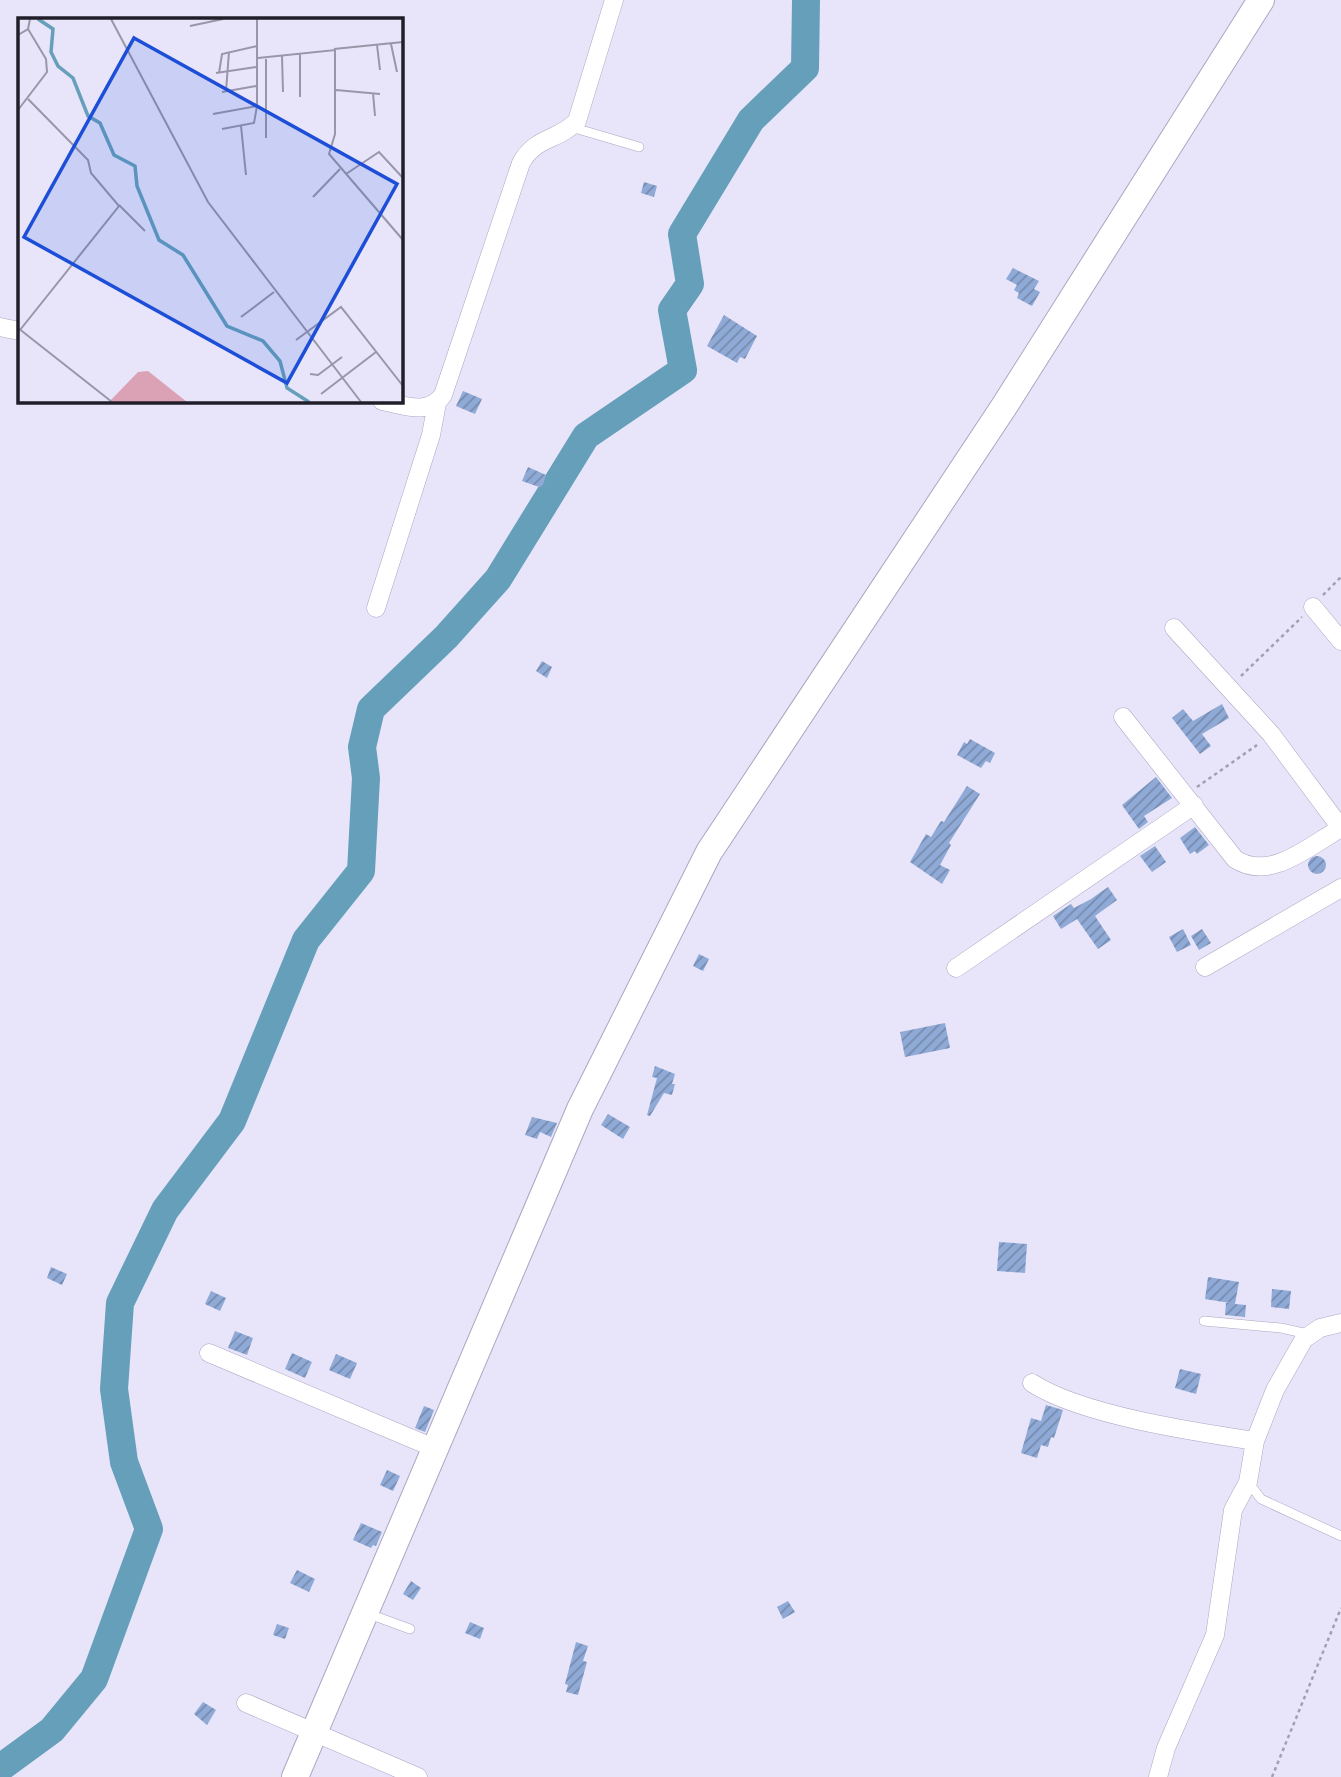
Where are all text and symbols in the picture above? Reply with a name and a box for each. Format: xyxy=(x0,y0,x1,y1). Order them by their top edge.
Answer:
inset map xyxy=(18,18,402,402)

